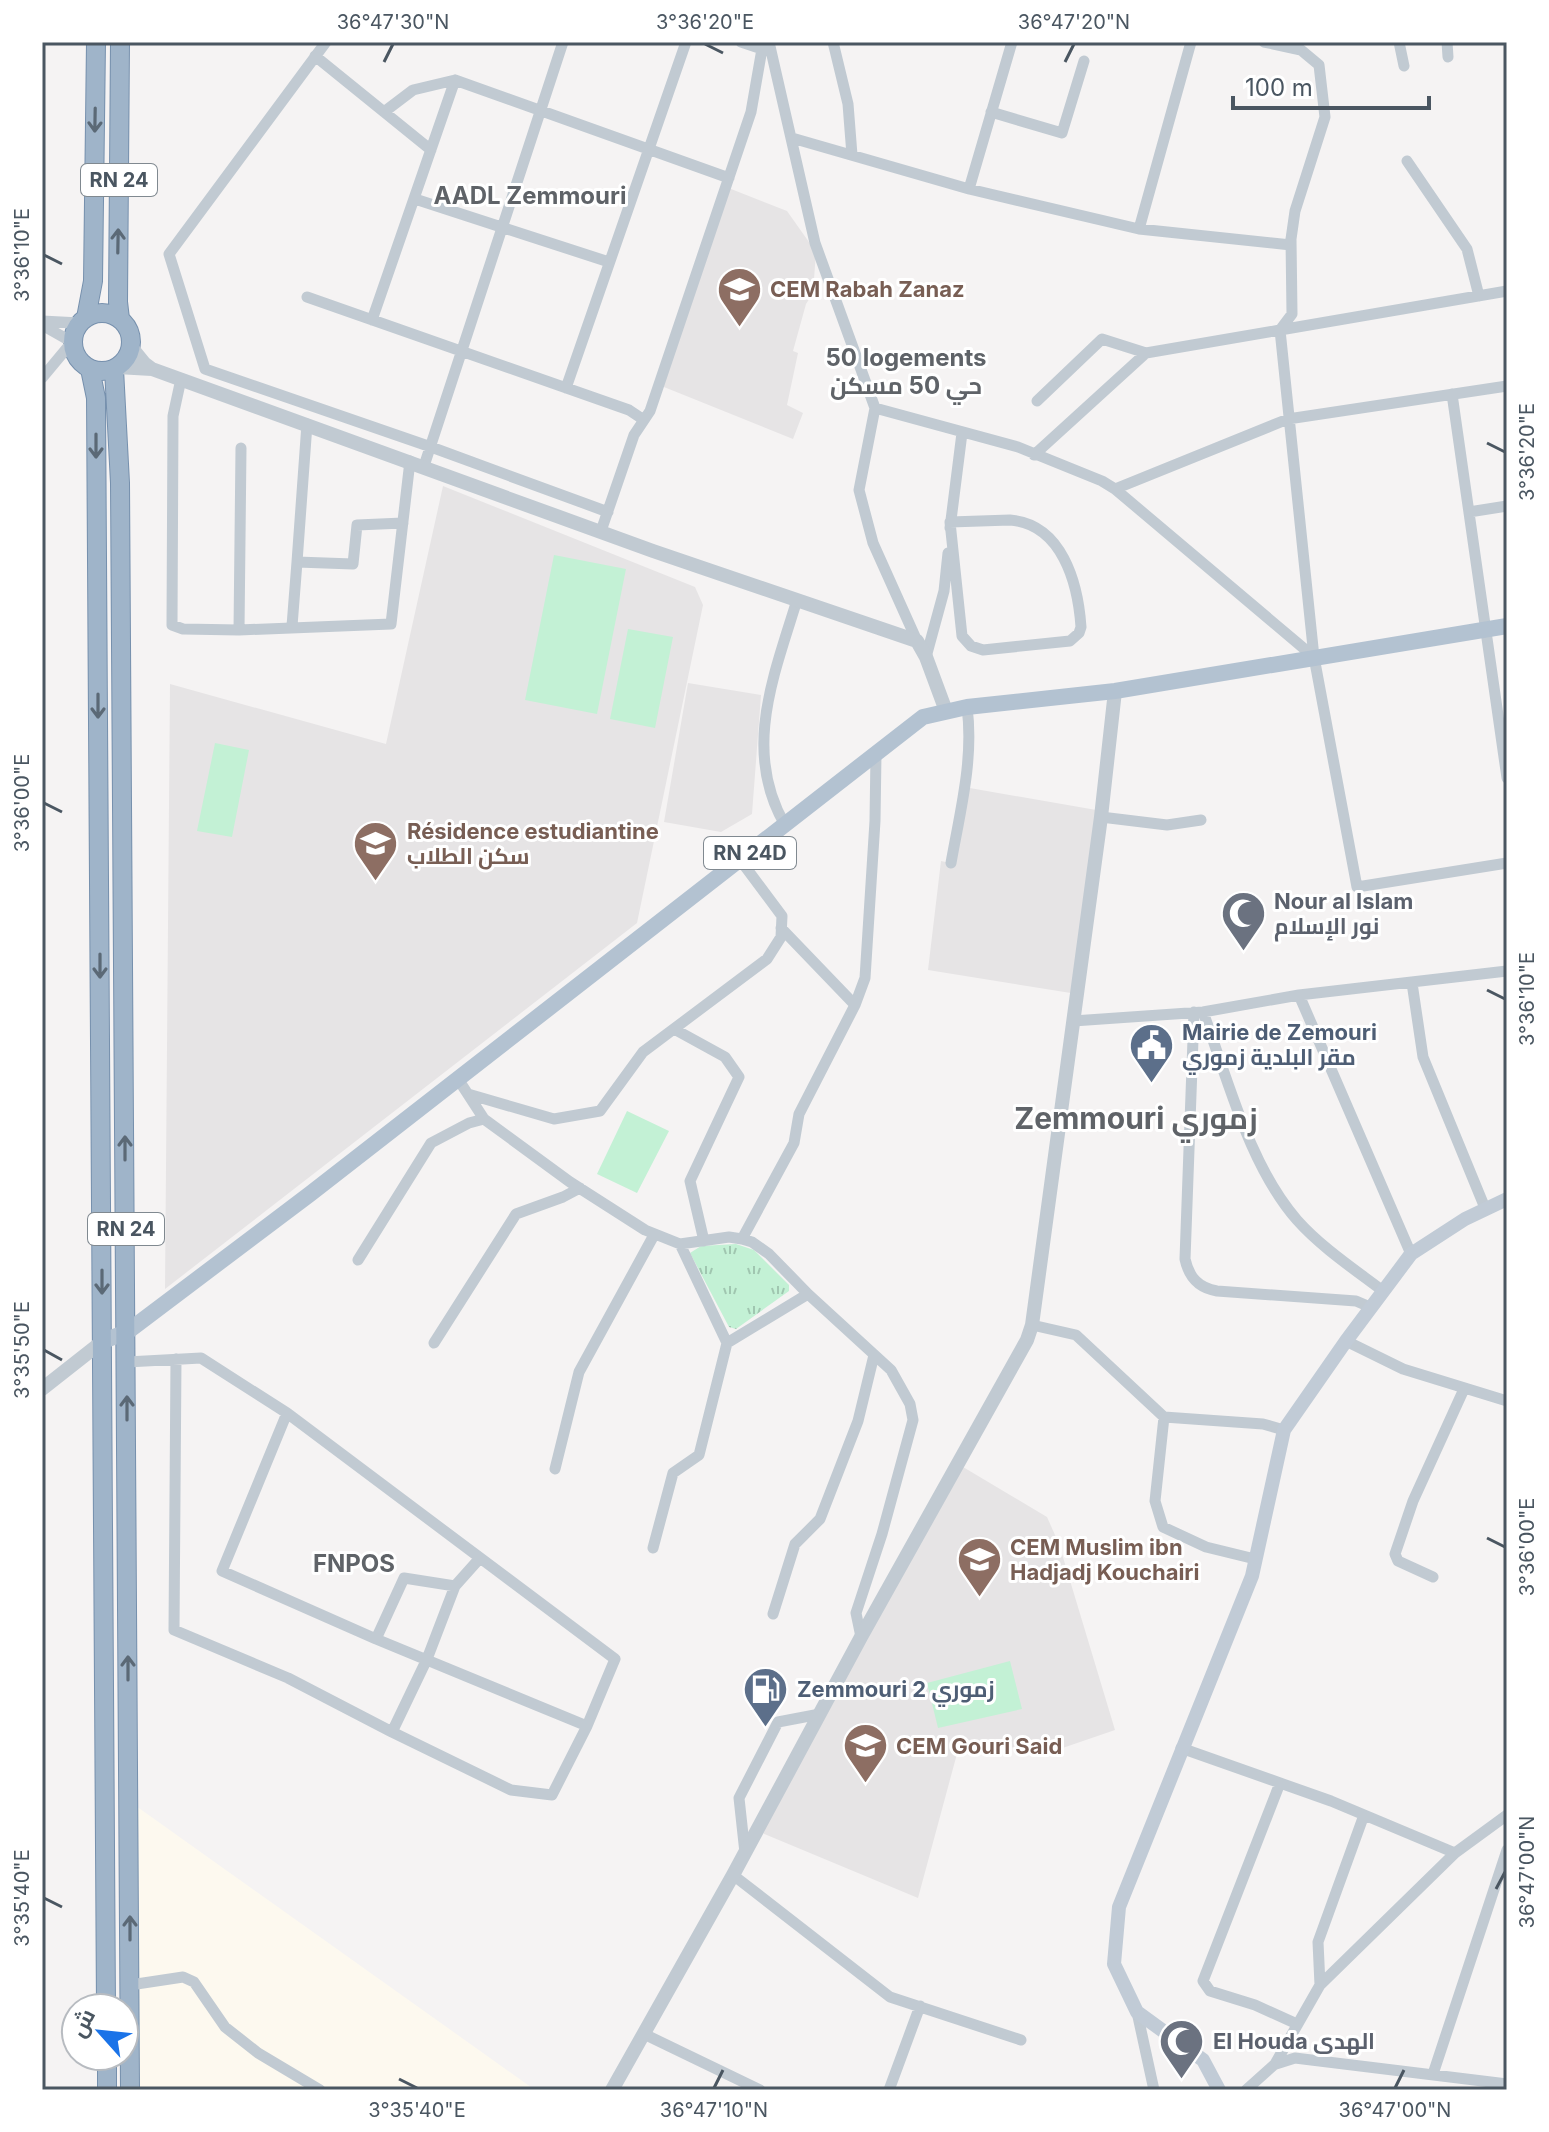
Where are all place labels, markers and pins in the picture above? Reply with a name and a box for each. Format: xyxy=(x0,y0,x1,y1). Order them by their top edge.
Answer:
school or university icon: CEM Rabah Zanaz xyxy=(715,265,763,328)
place label: CEM Rabah Zanaz xyxy=(770,276,965,302)
place label: Résidence estudiantine سكن الطلاب xyxy=(407,818,659,870)
school or university icon: Résidence estudiantine سكن الطلاب xyxy=(352,820,400,883)
place label: Nour al Islam نور الإسلام xyxy=(1274,888,1413,942)
mosque icon: Nour al Islam نور الإسلام xyxy=(1219,890,1267,953)
place label: Mairie de Zemouri مقر البلدية زموري xyxy=(1182,1019,1377,1075)
public building icon: Mairie de Zemouri مقر البلدية زموري xyxy=(1127,1021,1175,1084)
place label: CEM Muslim ibn Hadjadj Kouchairi xyxy=(1010,1534,1199,1585)
school or university icon: CEM Muslim ibn Hadjadj Kouchairi xyxy=(955,1536,1003,1599)
fuel station icon: Zemmouri 2 زموري xyxy=(742,1665,790,1728)
place label: Zemmouri 2 زموري xyxy=(797,1676,995,1707)
school or university icon: CEM Gouri Said xyxy=(841,1722,889,1785)
place label: CEM Gouri Said xyxy=(896,1733,1062,1759)
mosque icon: El Houda الهدى xyxy=(1158,2017,1206,2080)
place label: El Houda الهدى xyxy=(1213,2028,1375,2055)

